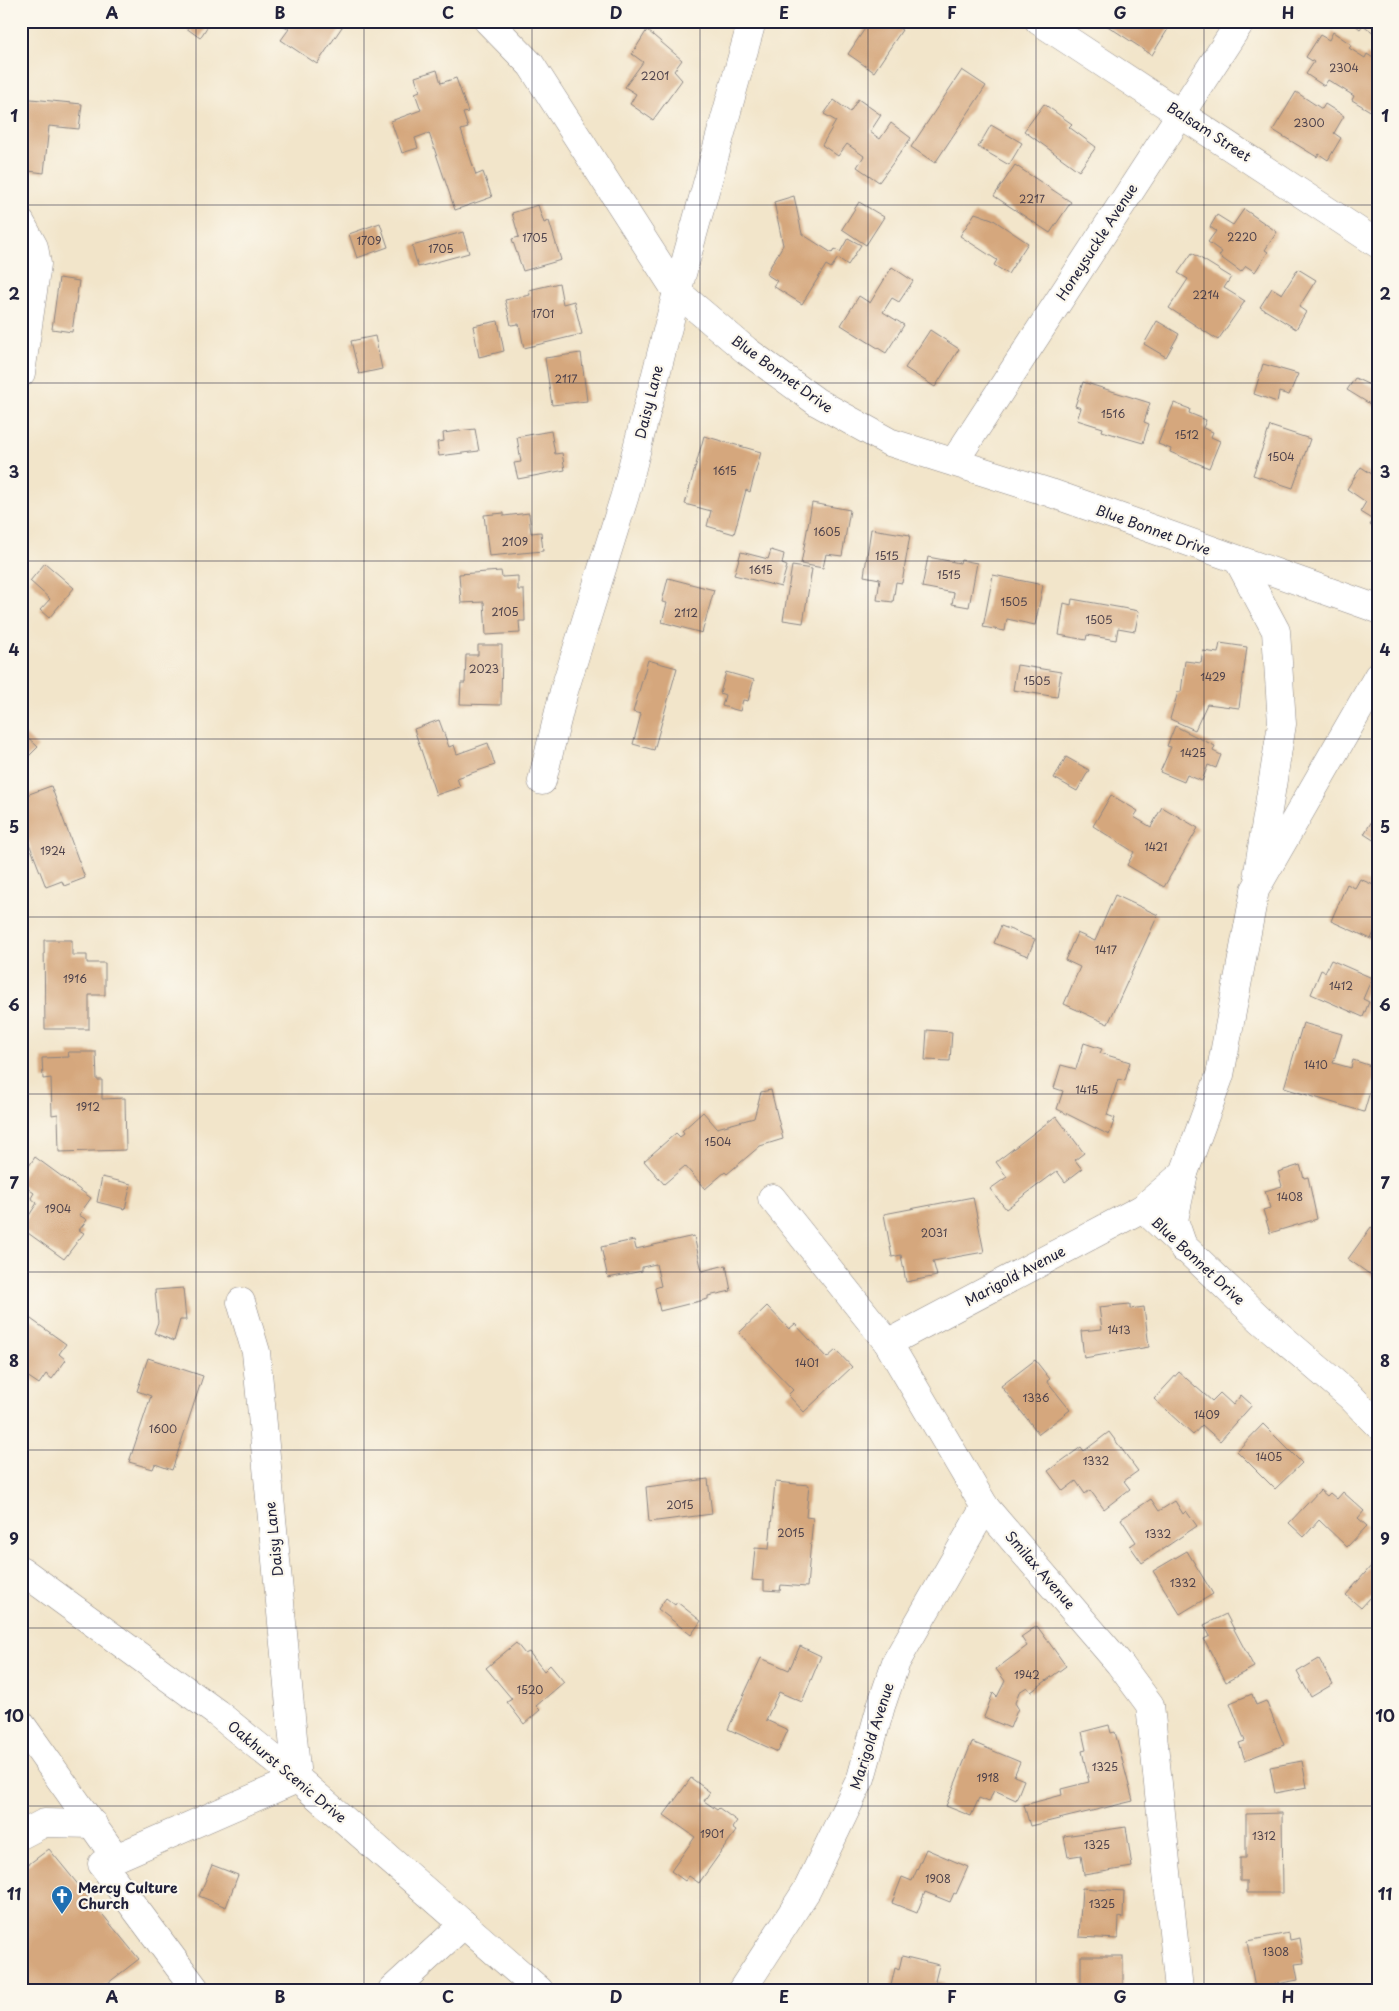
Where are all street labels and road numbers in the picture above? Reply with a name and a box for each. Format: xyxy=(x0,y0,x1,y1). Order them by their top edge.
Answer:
street label: Balsam Street xyxy=(1163,97,1256,167)
street label: Honeysuckle Avenue xyxy=(1051,179,1143,304)
street label: Blue Bonnet Drive xyxy=(727,329,838,418)
street label: Daisy Lane xyxy=(629,363,668,441)
street label: Blue Bonnet Drive xyxy=(1093,499,1214,560)
street label: Blue Bonnet Drive xyxy=(1147,1212,1250,1310)
street label: Marigold Avenue xyxy=(961,1240,1069,1311)
street label: Daisy Lane xyxy=(259,1501,288,1577)
street label: Smilax Avenue xyxy=(1000,1526,1080,1613)
street label: Marigold Avenue xyxy=(844,1679,899,1792)
street label: Oakhurst Scenic Drive xyxy=(223,1716,351,1828)

